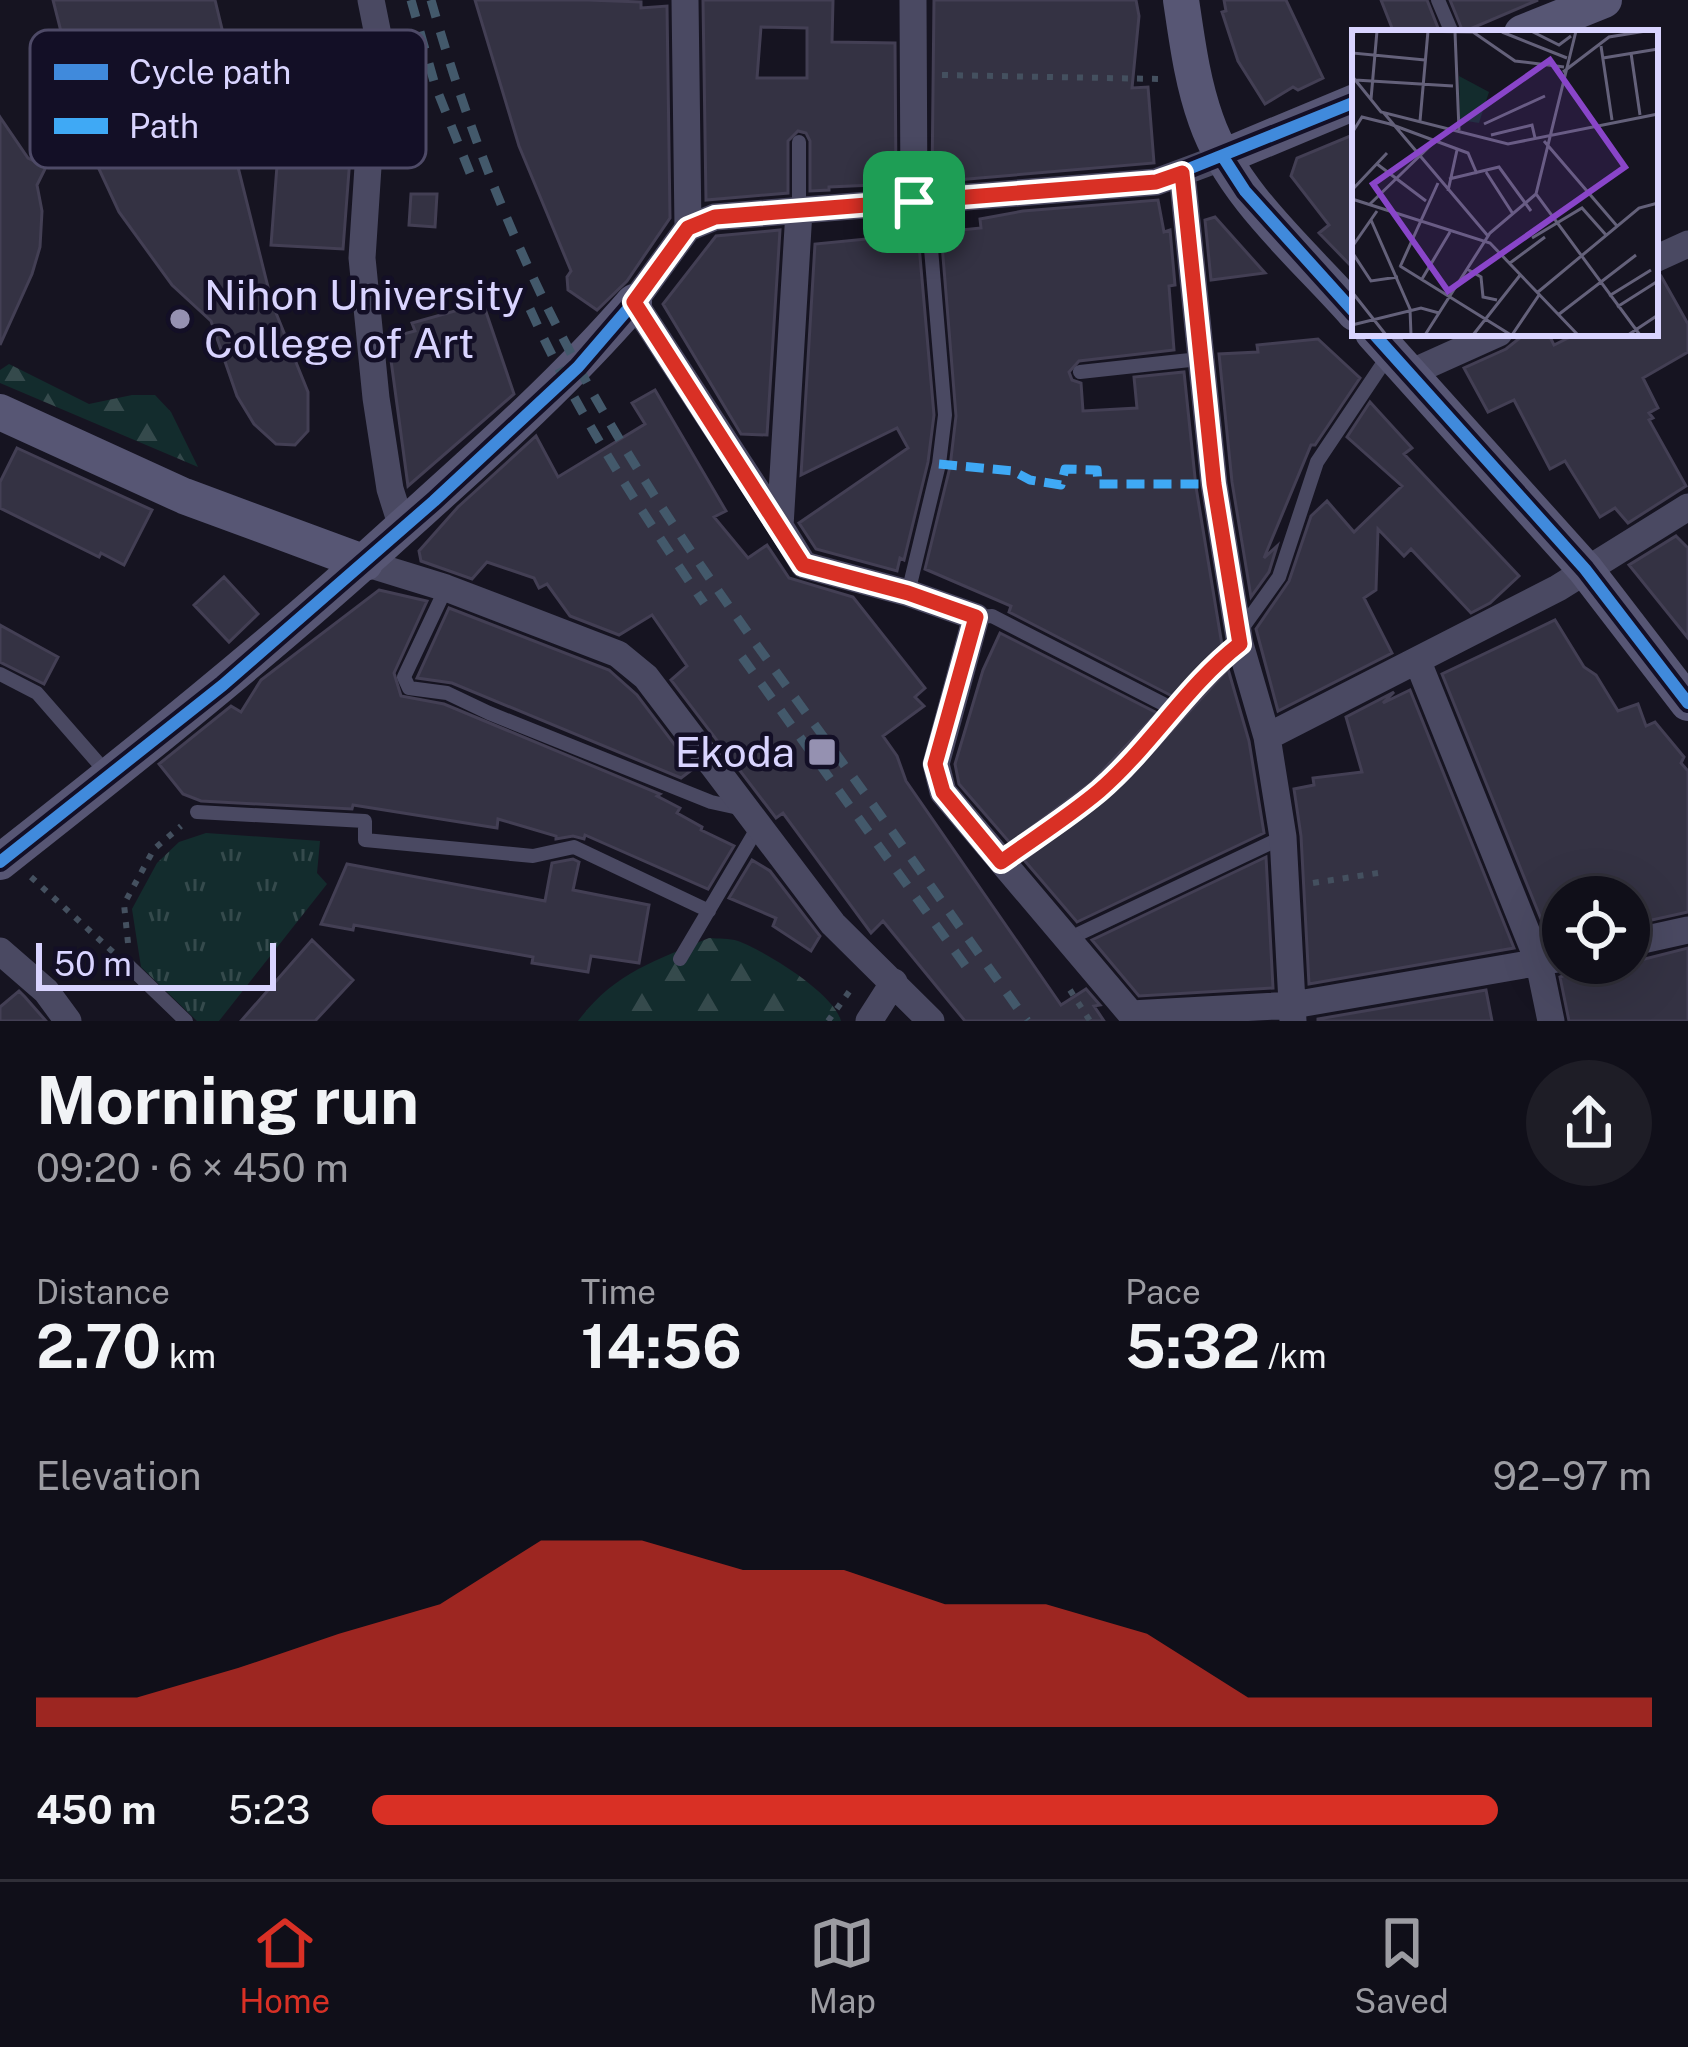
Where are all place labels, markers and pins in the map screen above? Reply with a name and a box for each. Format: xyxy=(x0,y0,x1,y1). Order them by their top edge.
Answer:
pin xyxy=(863,151,965,253)
place label: Nihon University College of Art xyxy=(204,270,524,367)
marker: Nihon University College of Art xyxy=(167,306,193,332)
place label: Ekoda xyxy=(675,727,795,776)
marker: Ekoda xyxy=(806,736,838,768)

